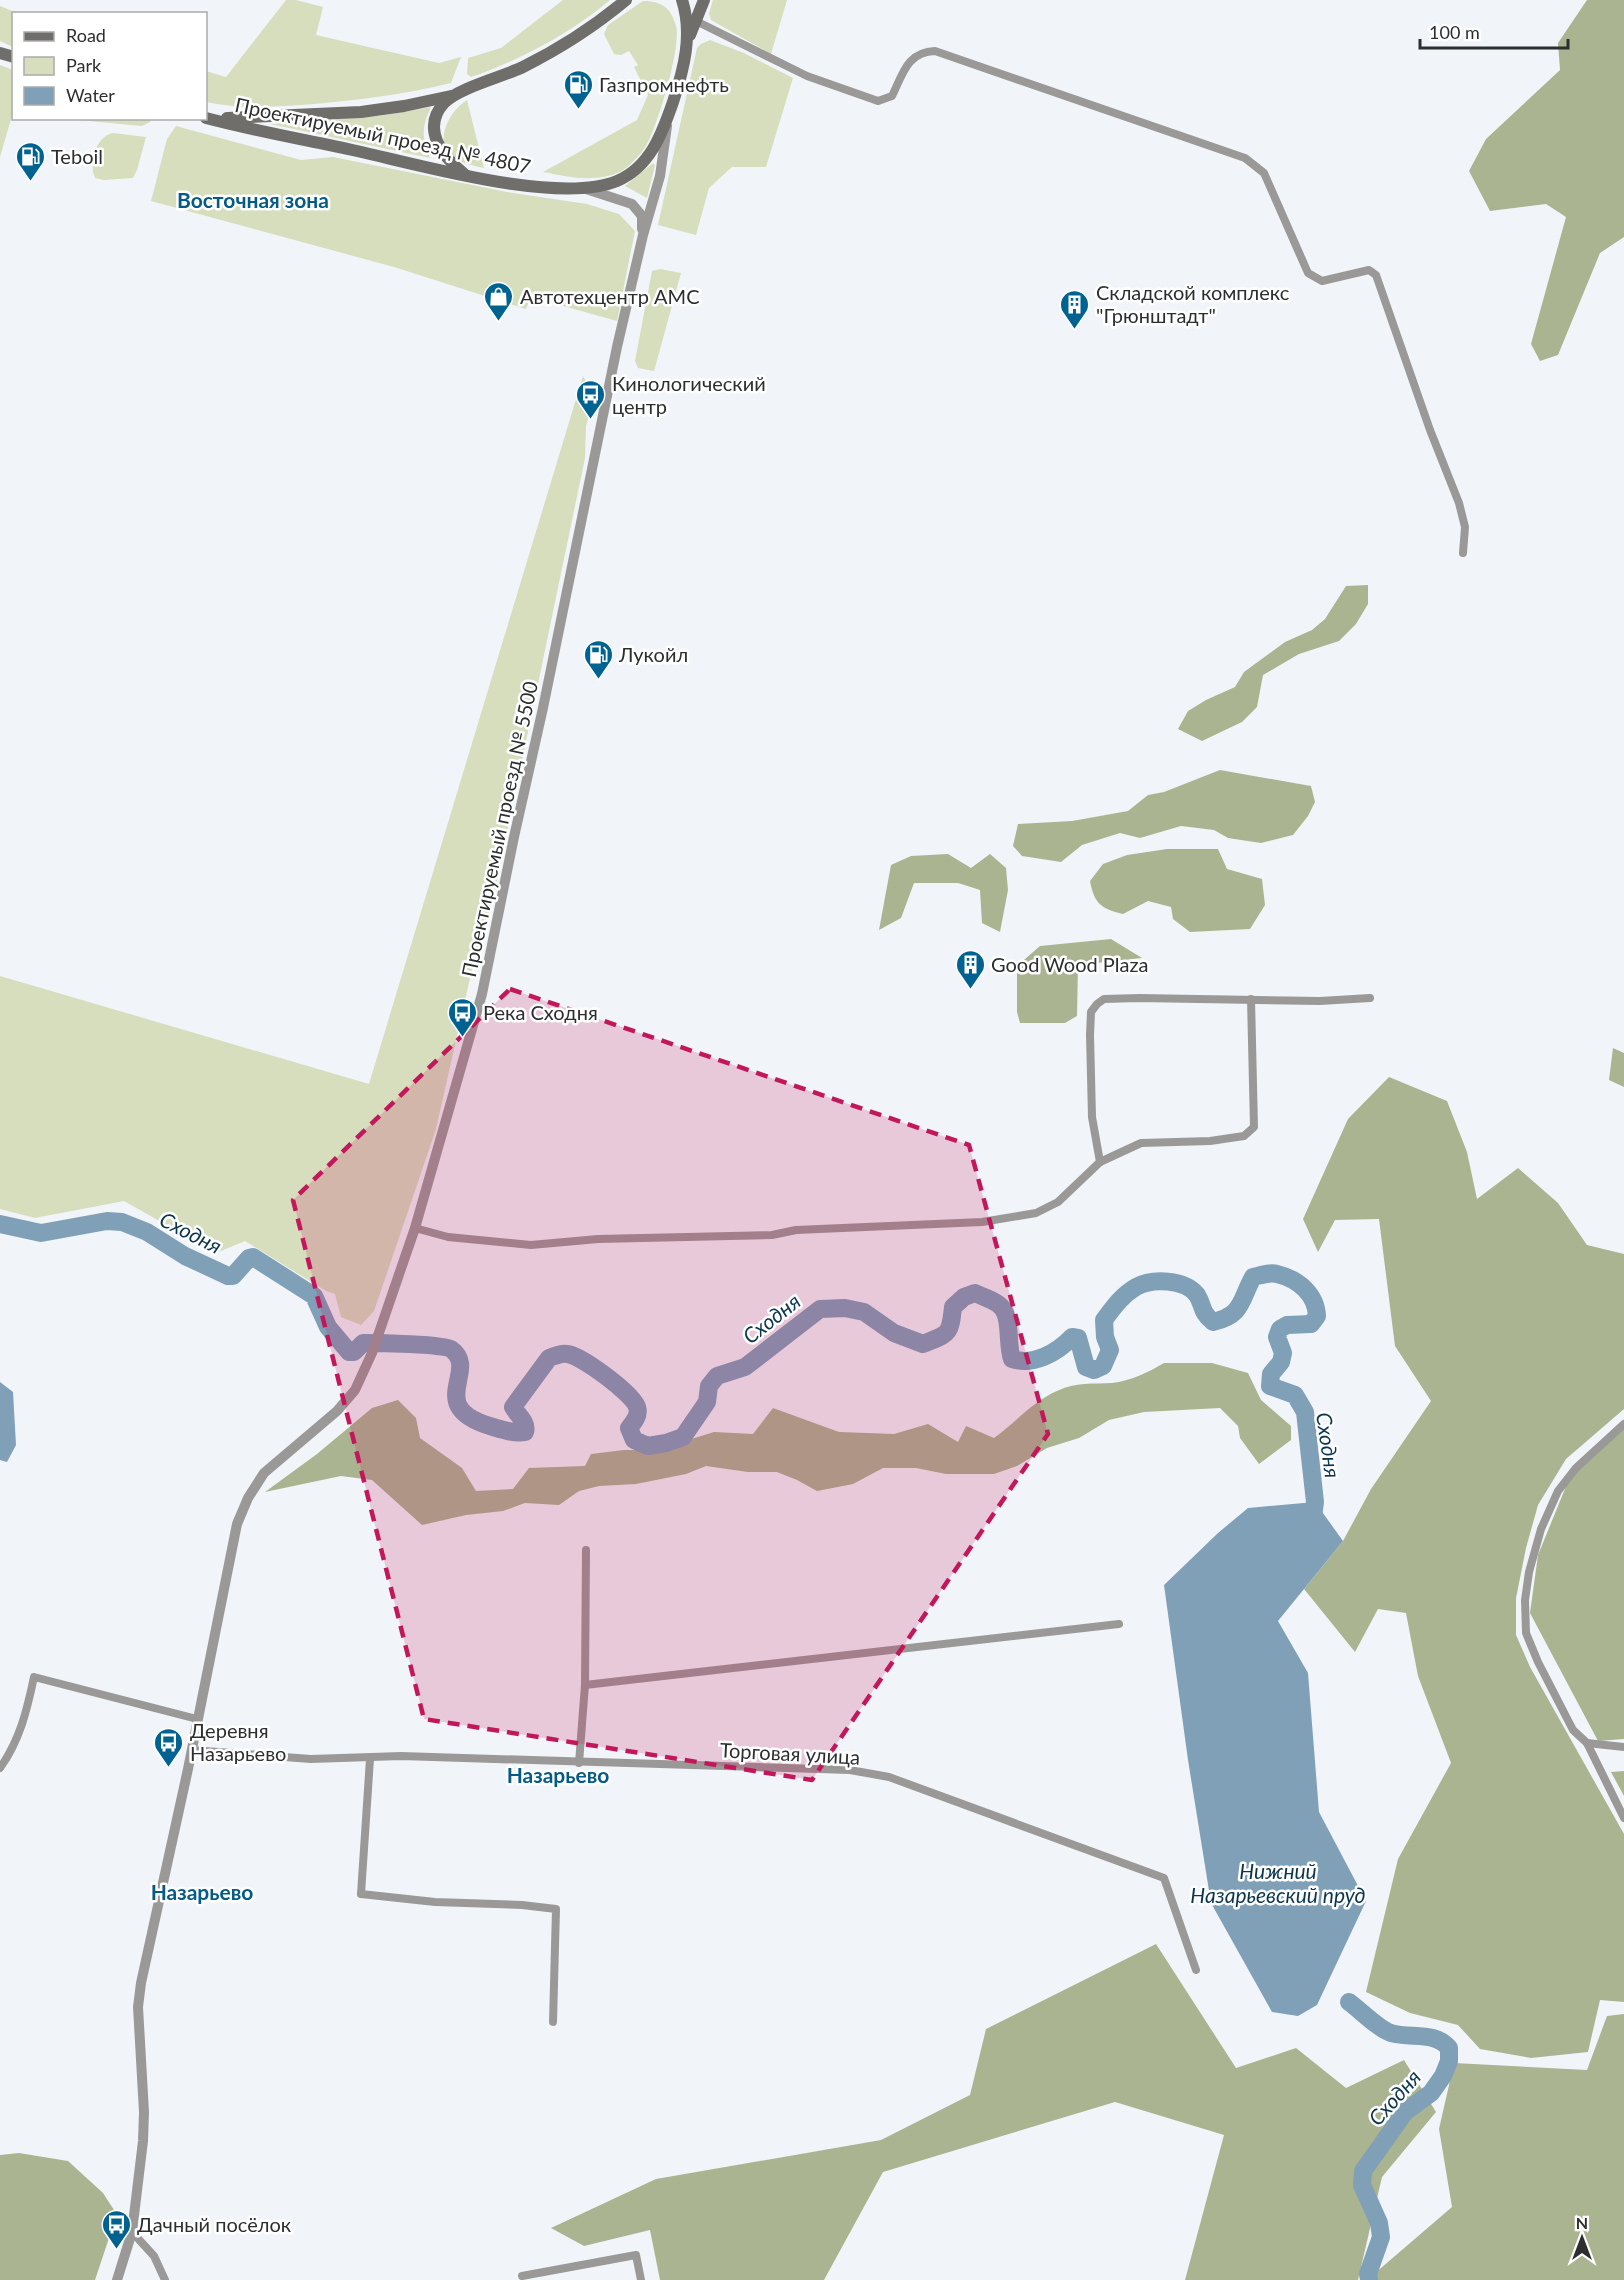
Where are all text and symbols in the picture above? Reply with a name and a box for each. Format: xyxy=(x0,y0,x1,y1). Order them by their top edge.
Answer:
legend xyxy=(12,12,207,120)
scale bar xyxy=(1420,12,1568,50)
text: 100 m xyxy=(1429,21,1480,43)
text: Road xyxy=(66,24,106,46)
text: Park xyxy=(66,54,102,76)
fuel station icon: Газпромнефть xyxy=(562,68,594,110)
place label: Газпромнефть xyxy=(599,72,729,96)
text: Water xyxy=(66,84,115,106)
street label: Проектируемый проезд № 4807 xyxy=(233,92,533,178)
fuel station icon: Teboil xyxy=(14,140,46,182)
place label: Teboil xyxy=(51,144,103,168)
district label: Восточная зона xyxy=(177,187,329,212)
shop icon: Автотехцентр АМС xyxy=(483,280,515,322)
place label: Складской комплекс "Грюнштадт" xyxy=(1096,280,1290,327)
place label: Автотехцентр АМС xyxy=(520,284,700,308)
building icon: Складской комплекс "Грюнштадт" xyxy=(1059,288,1091,330)
place label: Кинологический центр xyxy=(612,371,766,418)
bus stop icon: Кинологический центр xyxy=(575,378,607,420)
fuel station icon: Лукойл xyxy=(582,638,614,680)
place label: Лукойл xyxy=(618,642,688,666)
street label: Проектируемый проезд № 5500 xyxy=(456,679,542,979)
building icon: Good Wood Plaza xyxy=(954,948,986,990)
place label: Good Wood Plaza xyxy=(991,952,1148,976)
bus stop icon: Река Сходня xyxy=(446,996,478,1038)
place label: Река Сходня xyxy=(483,1000,598,1024)
water label: Сходня xyxy=(156,1206,226,1258)
water label: Сходня xyxy=(737,1288,805,1348)
water label: Сходня xyxy=(1312,1411,1346,1479)
place label: Деревня Назарьево xyxy=(190,1718,286,1765)
bus stop icon: Деревня Назарьево xyxy=(153,1726,185,1768)
street label: Торговая улица xyxy=(719,1737,861,1769)
district label: Назарьево xyxy=(507,1762,609,1787)
water label: Нижний Назарьевский пруд xyxy=(1190,1858,1366,1907)
district label: Назарьево xyxy=(151,1879,253,1904)
water label: Сходня xyxy=(1363,2064,1425,2130)
bus stop icon: Дачный посёлок xyxy=(100,2208,132,2250)
north arrow xyxy=(1552,2208,1612,2268)
place label: Дачный посёлок xyxy=(137,2212,292,2236)
text: N xyxy=(1576,2213,1588,2232)

